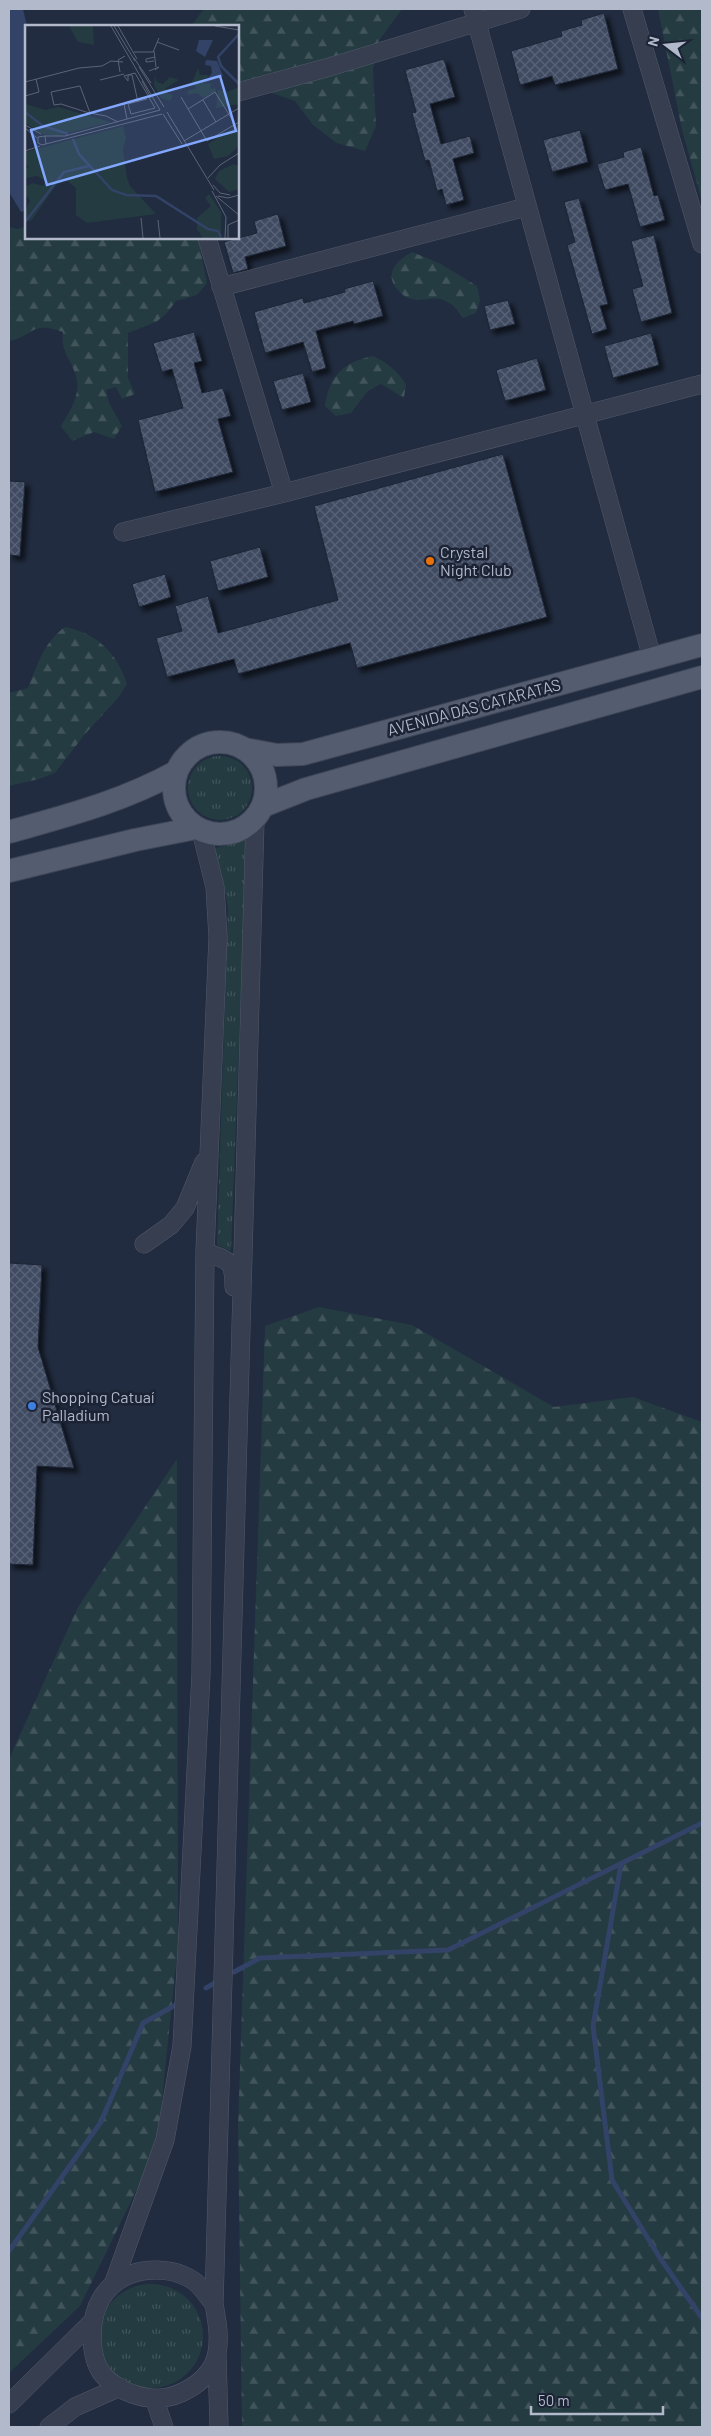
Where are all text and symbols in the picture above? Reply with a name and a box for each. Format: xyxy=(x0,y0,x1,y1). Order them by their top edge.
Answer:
north arrow xyxy=(641,20,691,70)
inset map xyxy=(25,25,239,239)
text: N xyxy=(644,34,662,48)
place label: Crystal Night Club xyxy=(440,542,512,579)
marker: Crystal Night Club xyxy=(424,555,436,567)
street label: AVENIDA DAS CATARATAS xyxy=(385,674,563,739)
place label: Shopping Catuaí Palladium xyxy=(42,1387,155,1424)
marker: Shopping Catuaí Palladium xyxy=(26,1400,38,1412)
scale bar xyxy=(531,2384,664,2416)
text: 50 m xyxy=(538,2391,570,2409)

